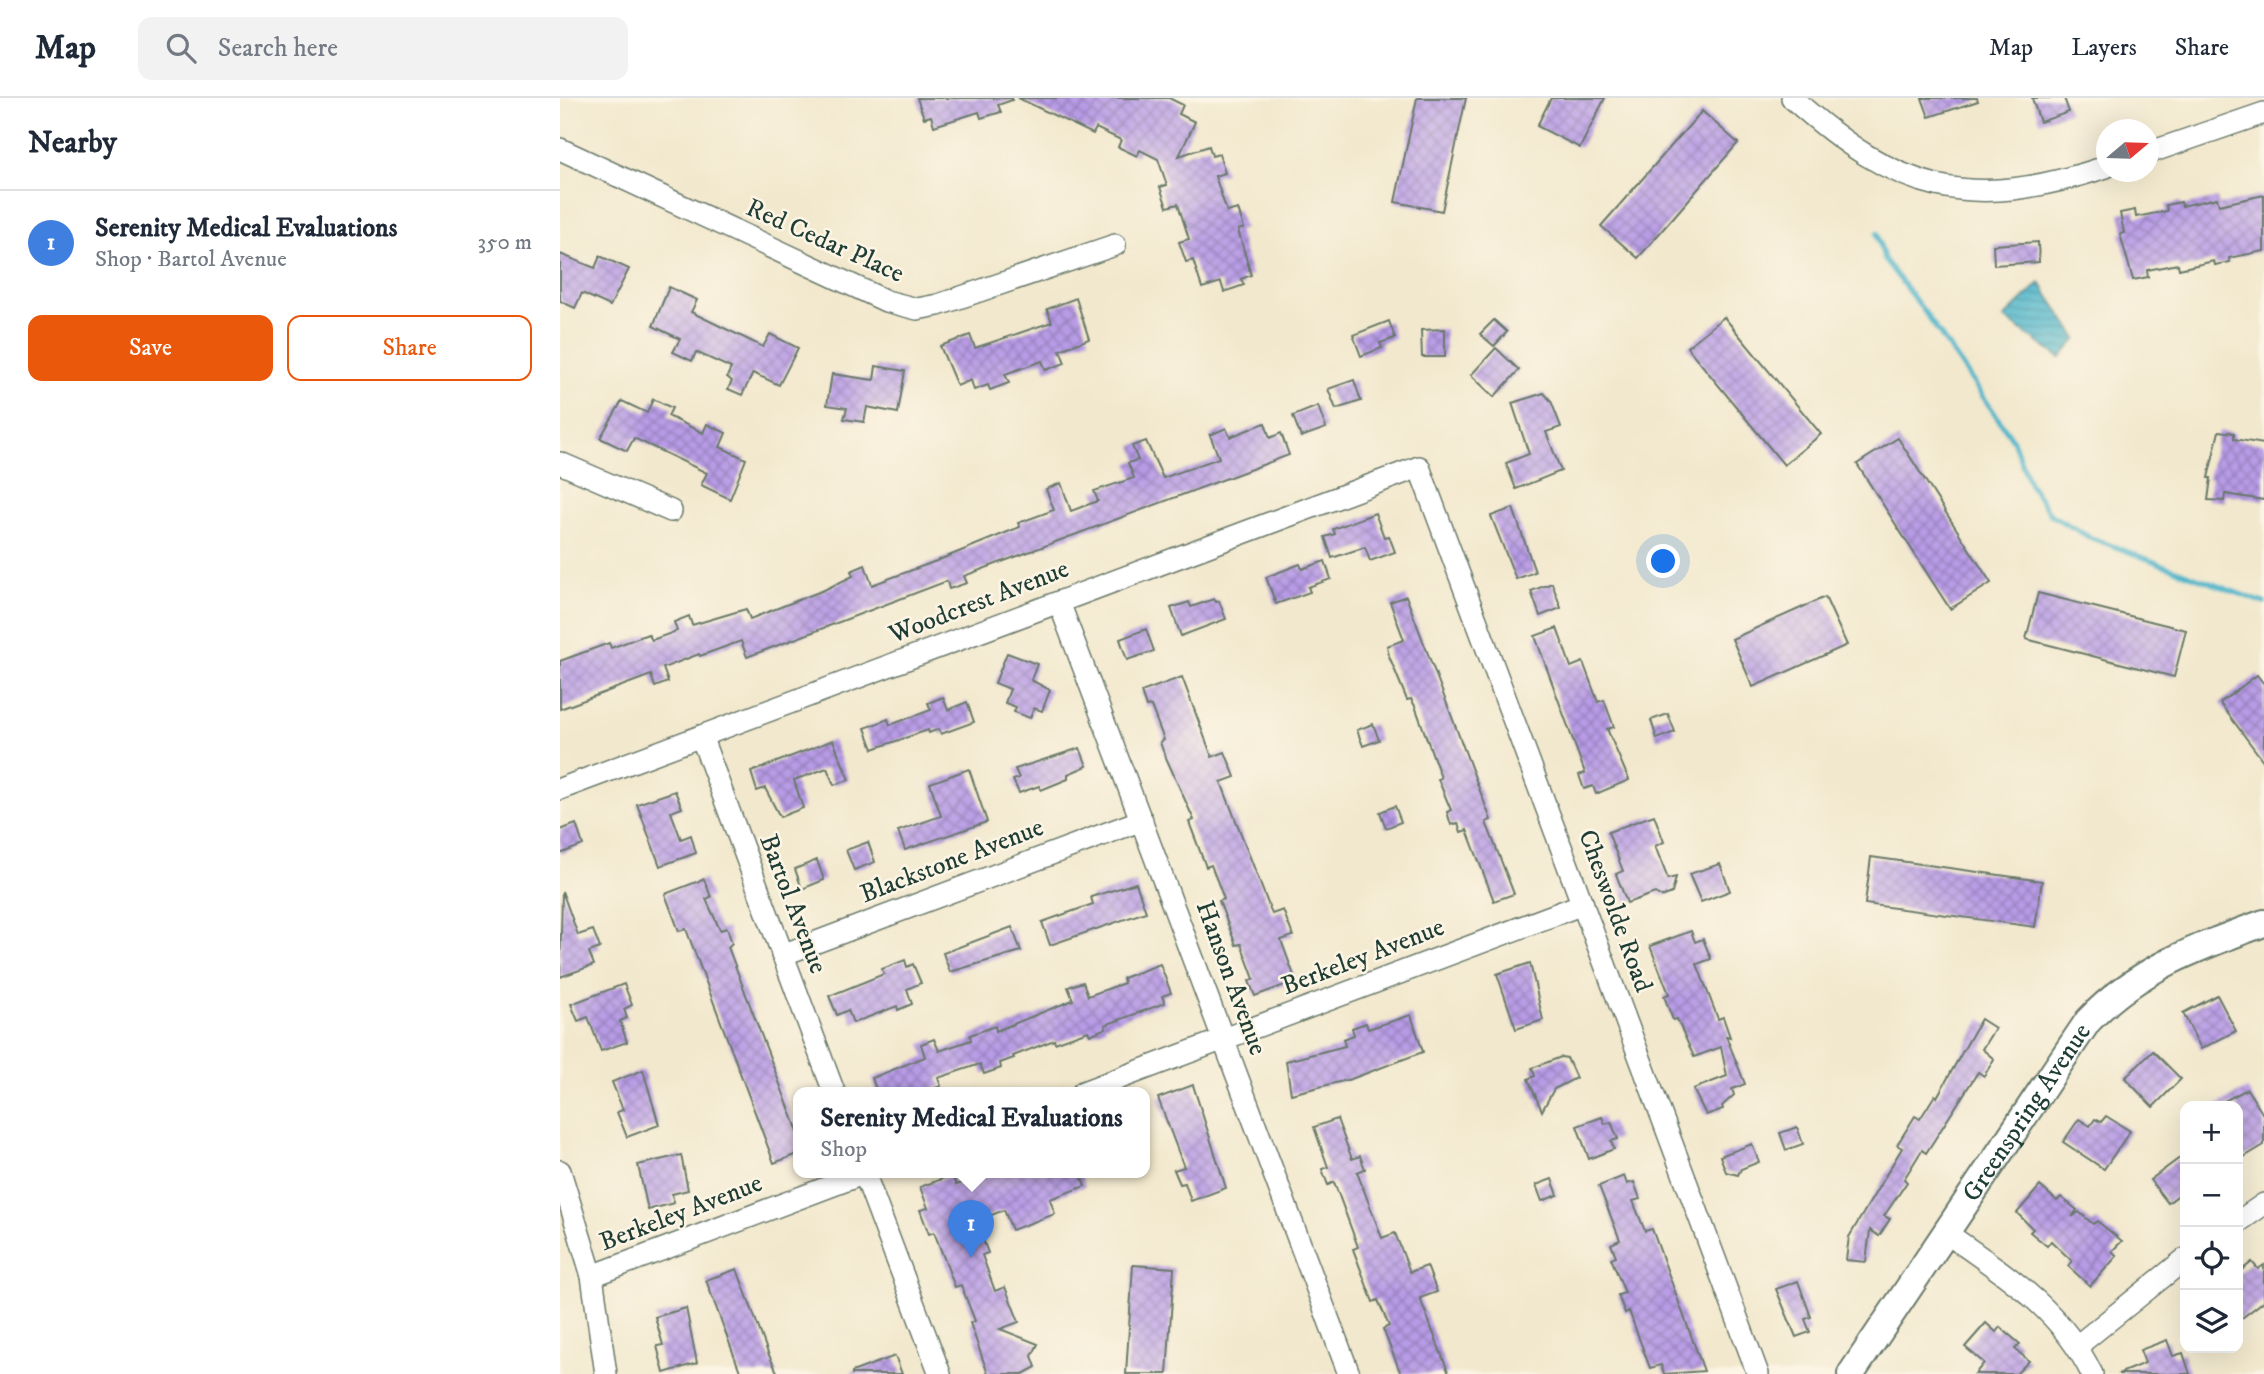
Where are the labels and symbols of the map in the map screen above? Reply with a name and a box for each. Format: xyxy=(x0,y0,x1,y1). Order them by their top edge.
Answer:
north arrow xyxy=(2096,119,2159,182)
street label: Red Cedar Place xyxy=(741,191,909,291)
your location xyxy=(1646,544,1680,578)
street label: Woodcrest Avenue xyxy=(883,553,1074,652)
street label: Blackstone Avenue xyxy=(856,811,1048,911)
street label: Cheswolde Road xyxy=(1570,825,1660,997)
street label: Bartol Avenue xyxy=(751,830,835,978)
street label: Hanson Avenue xyxy=(1188,896,1274,1060)
street label: Berkeley Avenue xyxy=(1277,911,1449,1003)
street label: Greenspring Avenue xyxy=(1955,1017,2098,1208)
street label: Berkeley Avenue xyxy=(595,1167,767,1259)
pin: 1 xyxy=(948,1200,994,1258)

